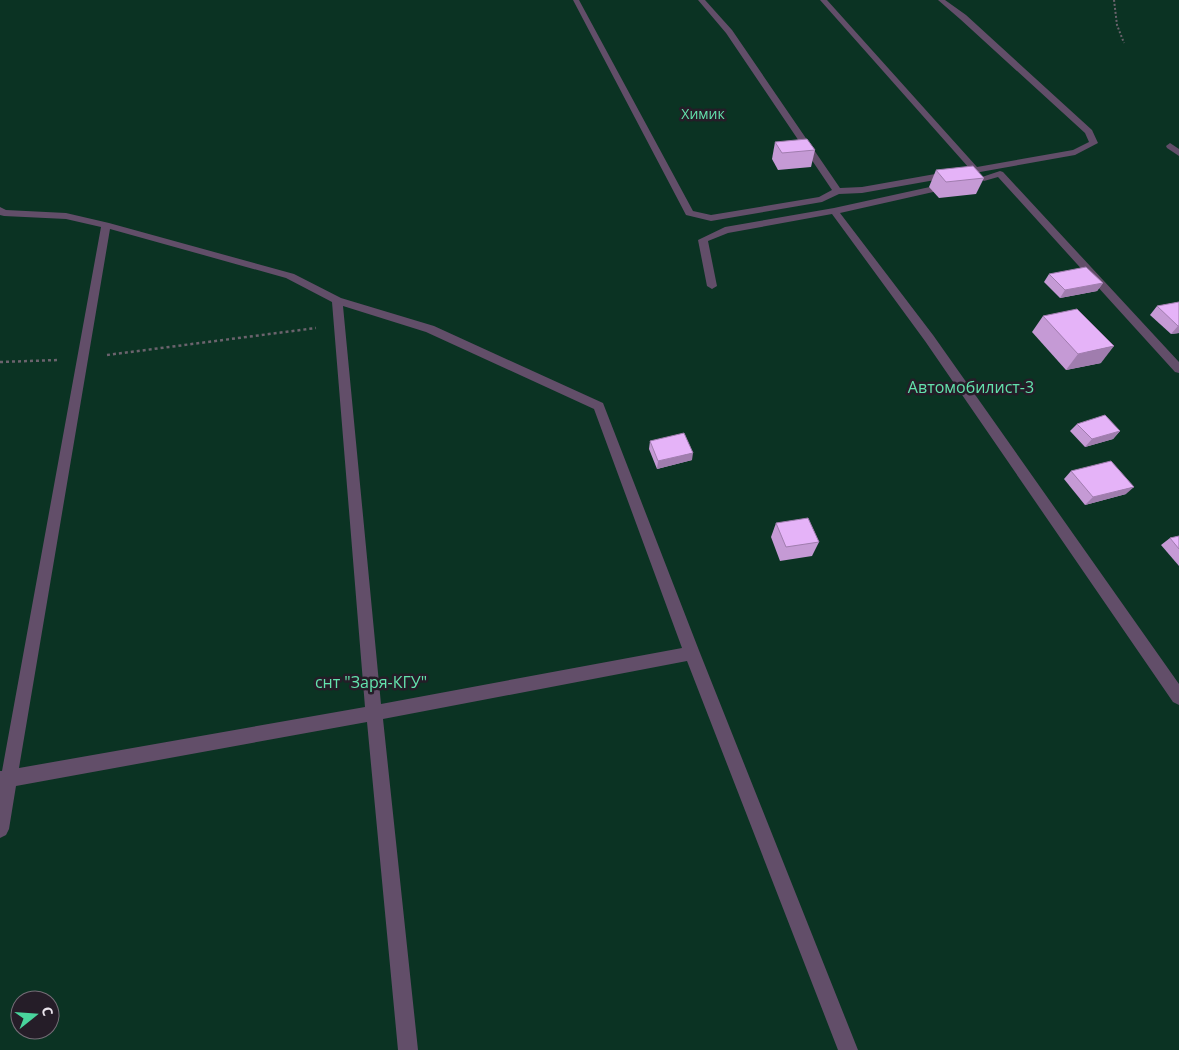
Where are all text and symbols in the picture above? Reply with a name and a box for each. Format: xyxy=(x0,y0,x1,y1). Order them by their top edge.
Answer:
park label: Химик xyxy=(681,104,725,123)
park label: Автомобилист-3 xyxy=(908,376,1034,398)
park label: снт "Заря-КГУ" xyxy=(315,671,427,693)
north arrow xyxy=(10,990,60,1040)
text: С xyxy=(38,1004,58,1018)

